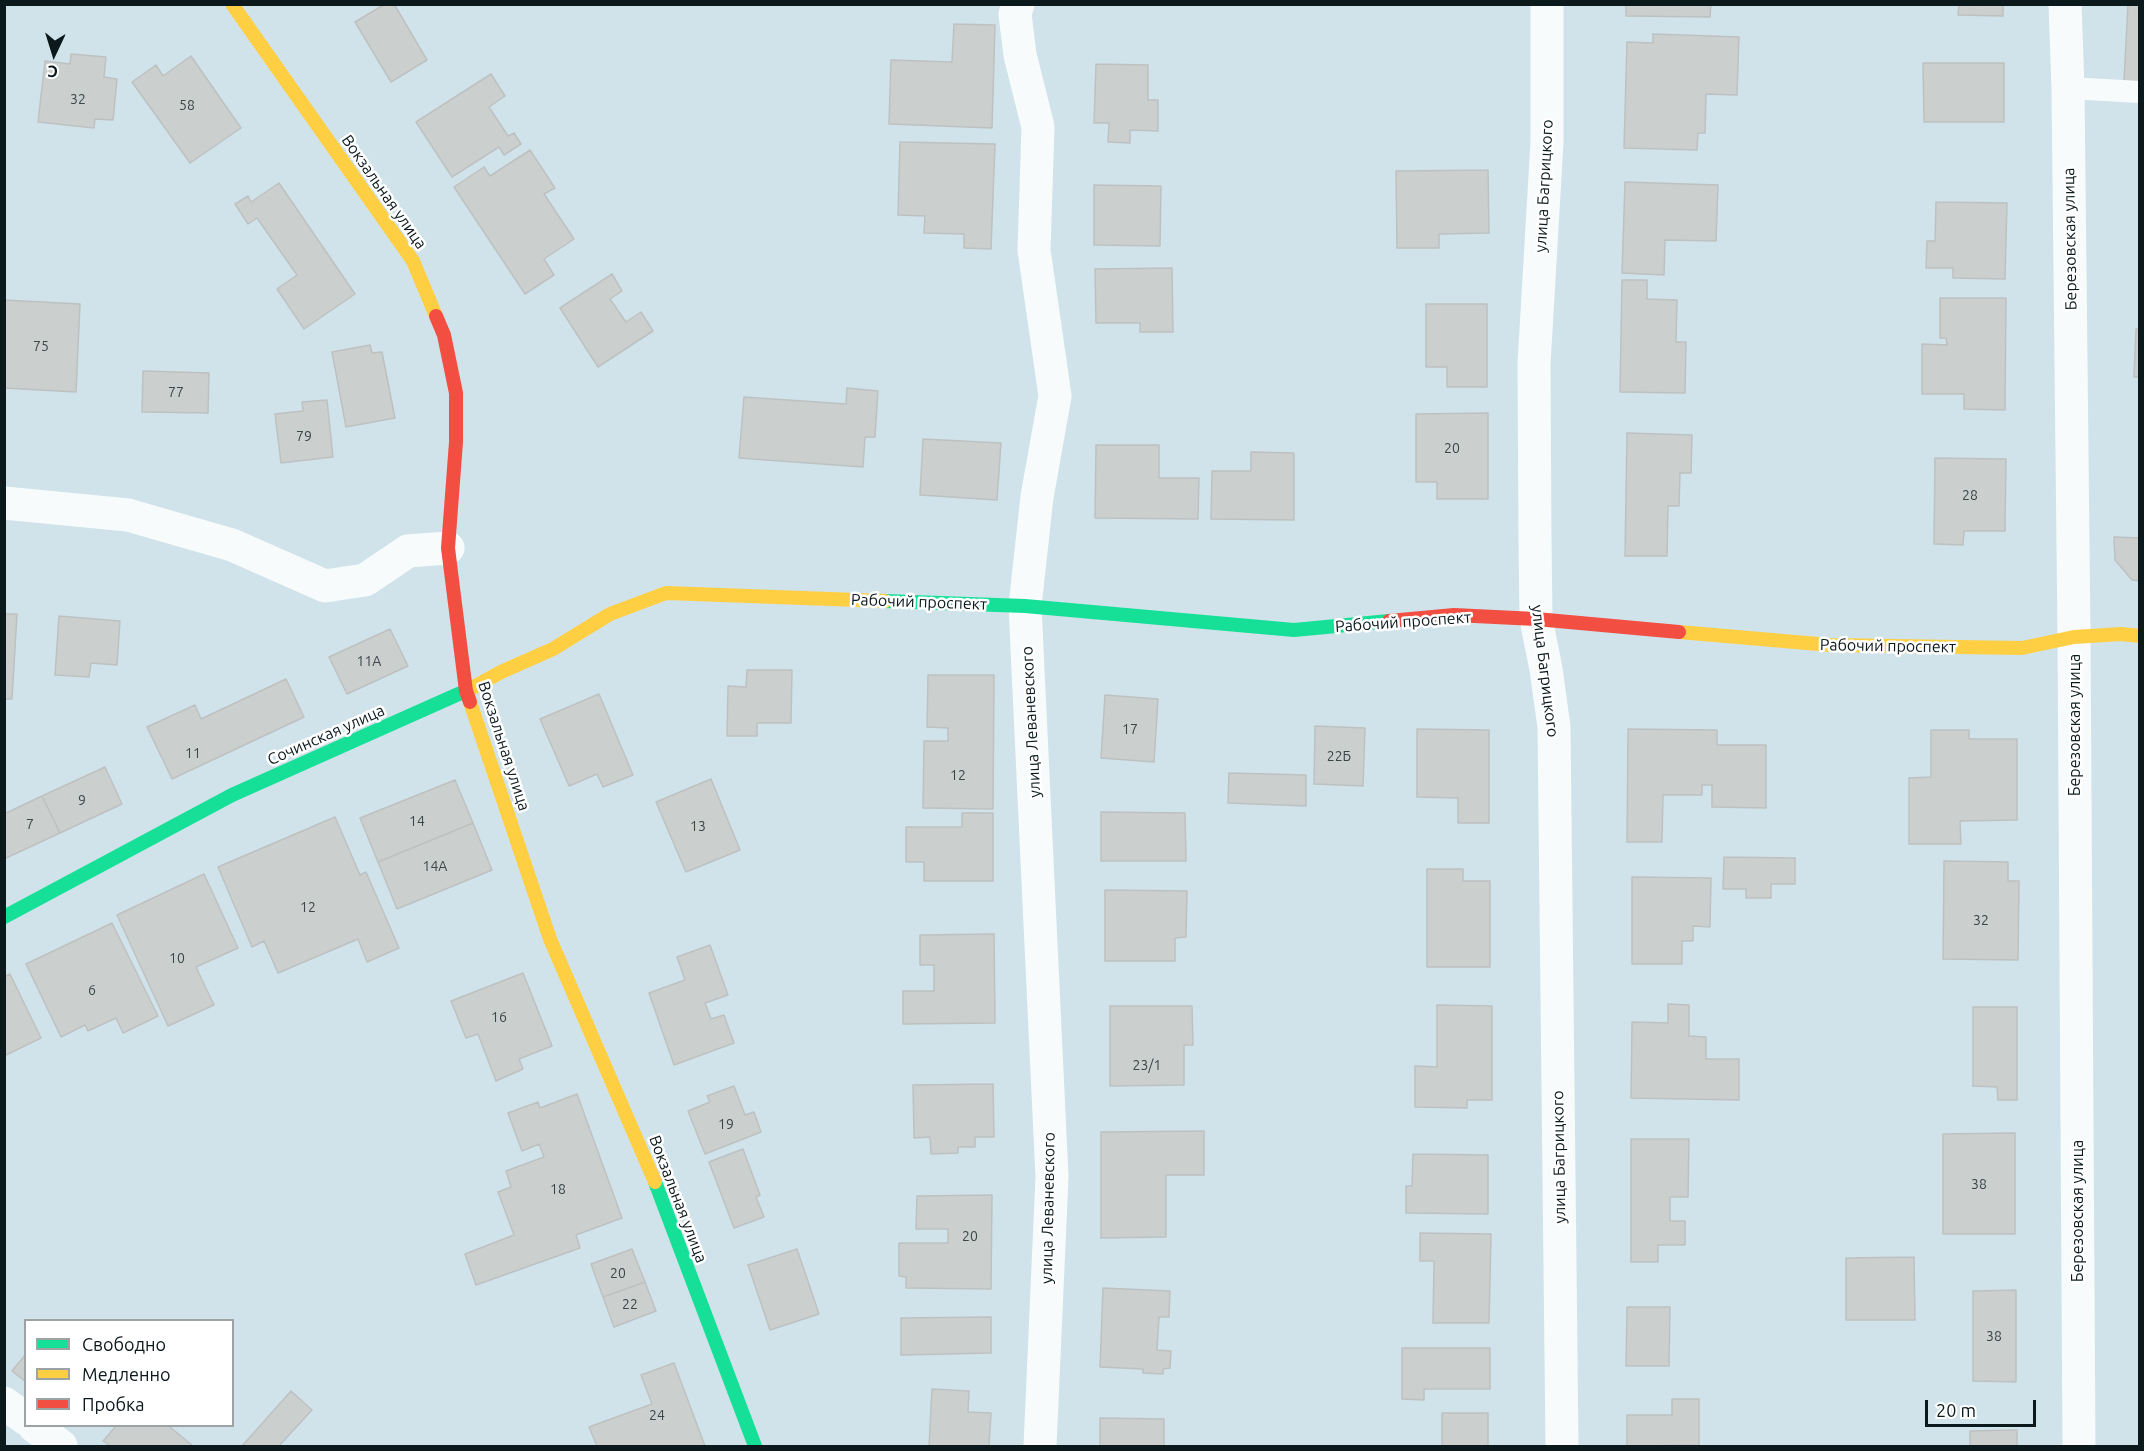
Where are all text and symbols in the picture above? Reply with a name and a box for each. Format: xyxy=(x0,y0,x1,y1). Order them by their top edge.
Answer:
north arrow xyxy=(24,24,84,84)
text: С xyxy=(47,63,58,81)
house number: 32 xyxy=(70,91,86,107)
house number: 58 xyxy=(179,97,195,113)
street label: улица Багрицкого xyxy=(1531,119,1557,253)
street label: Вокзальная улица xyxy=(337,131,431,253)
street label: Березовская улица xyxy=(2059,167,2081,311)
house number: 75 xyxy=(33,338,49,354)
house number: 77 xyxy=(168,384,184,400)
house number: 79 xyxy=(296,428,312,444)
house number: 20 xyxy=(1444,440,1460,456)
house number: 28 xyxy=(1962,487,1978,503)
street label: Рабочий проспект xyxy=(851,590,987,614)
street label: улица Багрицкого xyxy=(1527,604,1563,738)
street label: Рабочий проспект xyxy=(1334,608,1472,636)
street label: Рабочий проспект xyxy=(1820,635,1956,657)
street label: улица Леваневского xyxy=(1017,646,1045,798)
house number: 11А xyxy=(357,653,381,669)
street label: Березовская улица xyxy=(2065,654,2085,796)
street label: Вокзальная улица xyxy=(474,679,534,813)
street label: Сочинская улица xyxy=(264,701,388,769)
house number: 17 xyxy=(1122,721,1138,737)
house number: 11 xyxy=(185,745,201,761)
house number: 22Б xyxy=(1327,748,1351,764)
house number: 12 xyxy=(950,767,966,783)
house number: 9 xyxy=(78,792,86,808)
house number: 14 xyxy=(409,813,425,829)
house number: 7 xyxy=(26,816,34,832)
house number: 13 xyxy=(690,818,706,834)
house number: 14А xyxy=(423,858,447,874)
house number: 12 xyxy=(300,899,316,915)
house number: 32 xyxy=(1973,912,1989,928)
house number: 10 xyxy=(169,950,185,966)
house number: 6 xyxy=(88,982,96,998)
house number: 16 xyxy=(491,1009,507,1025)
house number: 23/1 xyxy=(1133,1057,1161,1073)
street label: улица Багрицкого xyxy=(1548,1090,1570,1224)
house number: 19 xyxy=(718,1116,734,1132)
street label: улица Леваневского xyxy=(1037,1132,1059,1284)
street label: Вокзальная улица xyxy=(645,1133,711,1265)
street label: Березовская улица xyxy=(2068,1140,2088,1282)
house number: 38 xyxy=(1971,1176,1987,1192)
house number: 18 xyxy=(550,1181,566,1197)
house number: 20 xyxy=(962,1228,978,1244)
house number: 20 xyxy=(610,1265,626,1281)
house number: 22 xyxy=(622,1296,638,1312)
legend xyxy=(24,1319,234,1427)
house number: 38 xyxy=(1986,1328,2002,1344)
text: Свободно xyxy=(82,1334,166,1354)
text: Медленно xyxy=(82,1364,171,1384)
scale bar xyxy=(1928,1388,2039,1426)
text: Пробка xyxy=(82,1394,145,1414)
text: 20 m xyxy=(1936,1400,1976,1420)
house number: 24 xyxy=(649,1407,665,1423)

